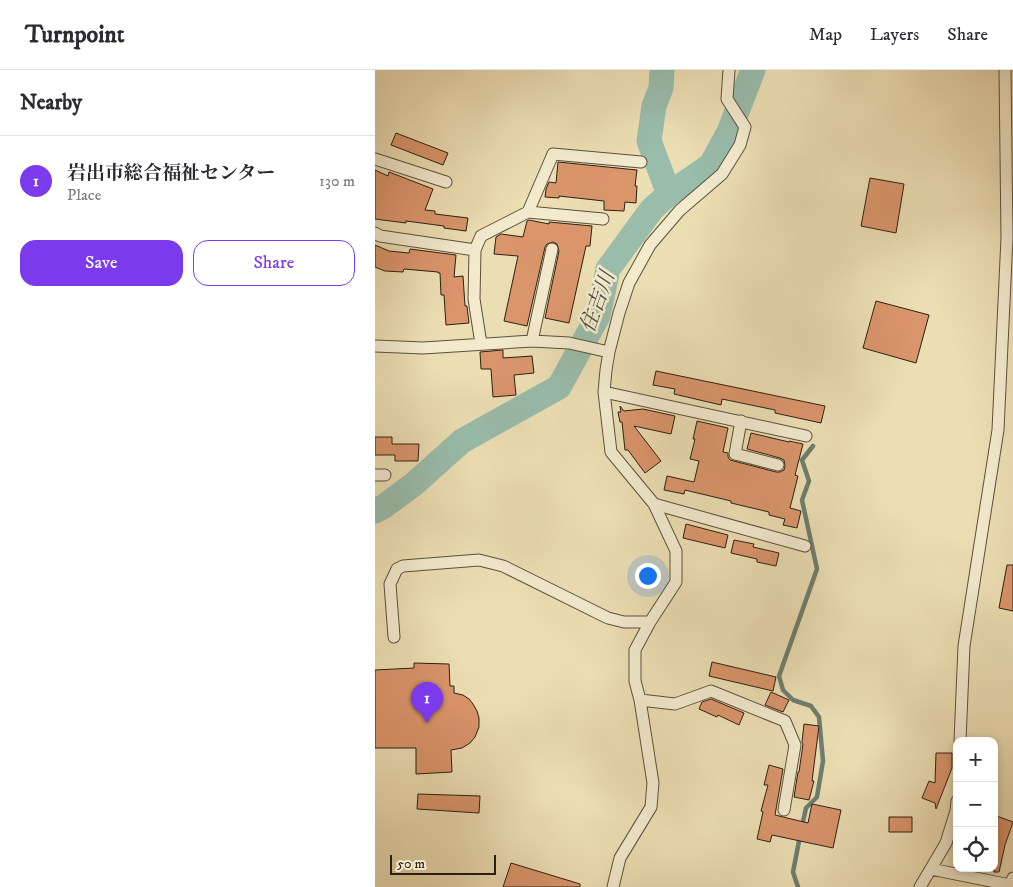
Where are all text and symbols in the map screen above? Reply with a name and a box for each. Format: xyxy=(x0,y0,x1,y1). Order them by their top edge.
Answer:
text: Turnpoint xyxy=(25,20,124,50)
text: Map xyxy=(809,24,842,46)
text: Layers xyxy=(870,24,919,46)
text: Share xyxy=(947,24,988,46)
text: Nearby xyxy=(20,90,82,116)
text: 岩出市総合福祉センター xyxy=(67,162,275,185)
text: 1 xyxy=(33,171,39,191)
text: 130 m xyxy=(319,171,355,191)
text: Place xyxy=(67,185,101,205)
button: Save xyxy=(20,240,183,286)
button: Share xyxy=(193,240,355,286)
water label: 住吉川 xyxy=(575,266,622,336)
your location xyxy=(635,563,661,589)
pin: 1 xyxy=(411,682,443,723)
map controls xyxy=(953,737,998,872)
button: + xyxy=(953,737,998,782)
button: − xyxy=(953,782,998,827)
button: locate xyxy=(953,827,998,872)
scale bar xyxy=(390,852,496,875)
text: 50 m xyxy=(397,855,425,873)

